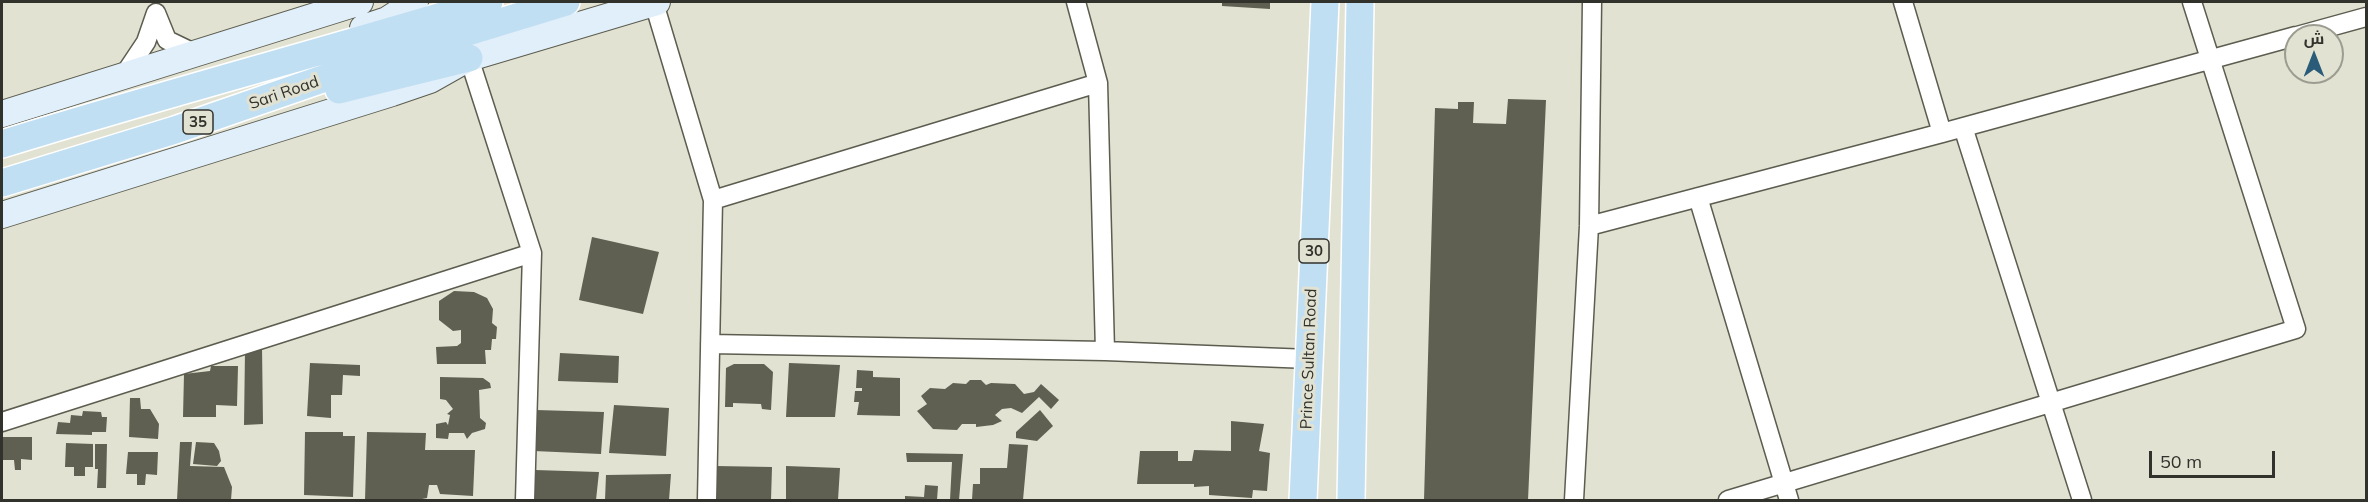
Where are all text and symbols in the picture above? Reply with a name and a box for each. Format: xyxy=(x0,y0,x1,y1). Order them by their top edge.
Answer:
north arrow xyxy=(2284,24,2344,84)
text: ش xyxy=(2304,28,2324,48)
street label: Sari Road xyxy=(247,72,321,114)
road number: 35 xyxy=(183,110,213,134)
road number: 30 xyxy=(1299,239,1329,263)
street label: Prince Sultan Road xyxy=(1297,288,1321,430)
scale bar xyxy=(2152,439,2278,477)
text: 50 m xyxy=(2160,450,2202,473)

